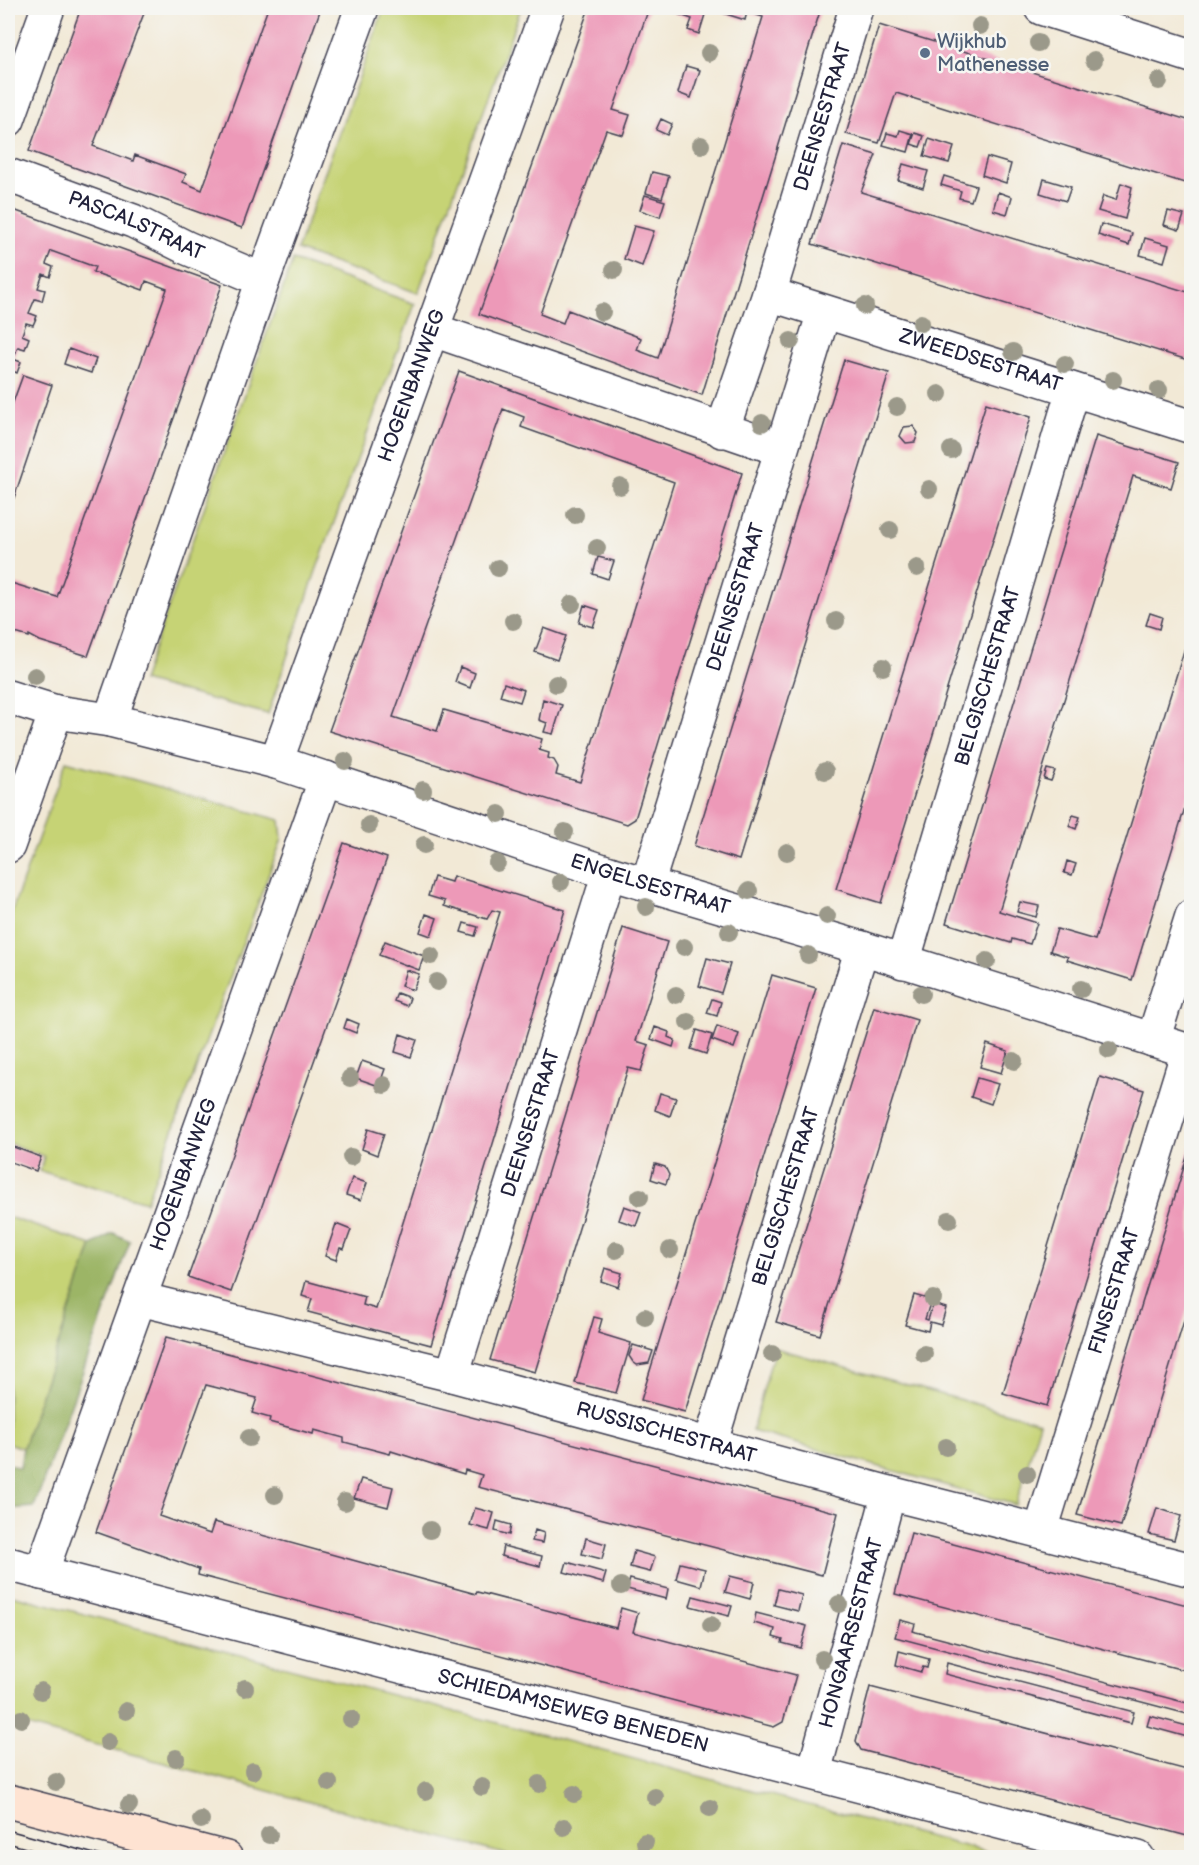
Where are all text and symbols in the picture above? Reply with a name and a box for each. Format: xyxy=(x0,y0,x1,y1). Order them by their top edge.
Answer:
place label: Wijkhub Mathenesse xyxy=(937,30,1050,77)
street label: DEENSESTRAAT xyxy=(789,40,857,194)
marker: Wijkhub Mathenesse xyxy=(918,46,932,60)
street label: PASCALSTRAAT xyxy=(65,186,208,266)
street label: HOGENBANWEG xyxy=(373,306,450,465)
street label: ZWEEDSESTRAAT xyxy=(896,323,1065,397)
street label: DEENSESTRAAT xyxy=(702,520,770,674)
street label: BELGISCHESTRAAT xyxy=(950,584,1026,769)
street label: ENGELSESTRAAT xyxy=(567,849,733,920)
street label: DEENSESTRAAT xyxy=(496,1046,565,1200)
street label: HOGENBANWEG xyxy=(145,1095,222,1254)
street label: BELGISCHESTRAAT xyxy=(747,1104,825,1289)
street label: FINSESTRAAT xyxy=(1084,1225,1145,1357)
street label: RUSSISCHESTRAAT xyxy=(573,1397,759,1469)
street label: HONGAARSESTRAAT xyxy=(814,1535,888,1731)
street label: SCHIEDAMSEWEG BENEDEN xyxy=(435,1664,711,1758)

